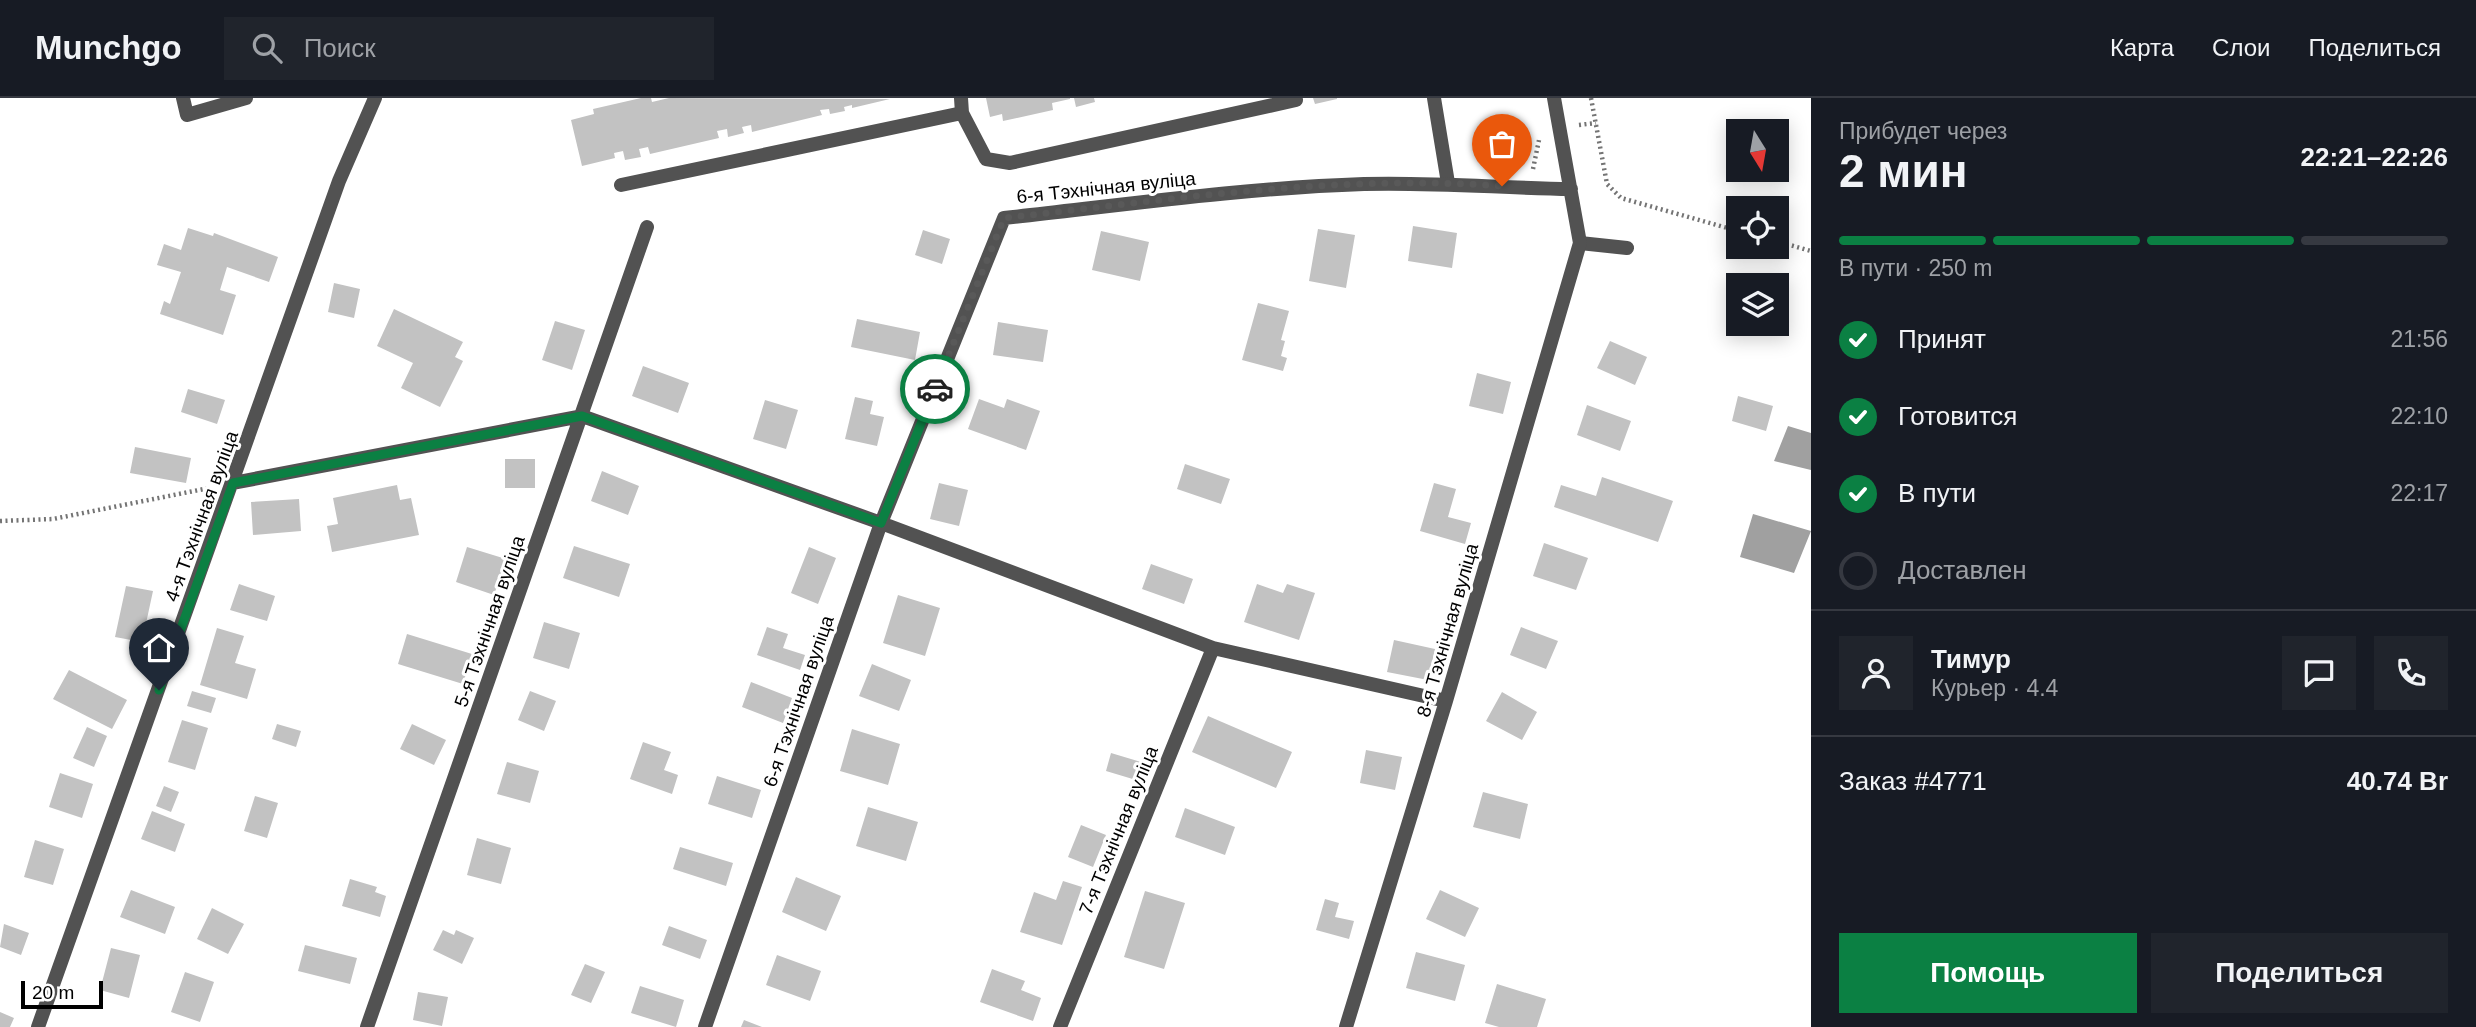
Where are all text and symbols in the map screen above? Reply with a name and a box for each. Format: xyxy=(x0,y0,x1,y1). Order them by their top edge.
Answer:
search box xyxy=(224,17,714,80)
text: Munchgo xyxy=(35,29,182,66)
icon: search xyxy=(248,29,286,67)
text: Поиск xyxy=(304,33,376,63)
text: Карта xyxy=(2110,34,2174,61)
text: Слои xyxy=(2212,34,2270,61)
text: Поделиться xyxy=(2308,34,2441,61)
pin xyxy=(1472,114,1532,186)
text: Прибудет через xyxy=(1839,118,2007,144)
north arrow xyxy=(1726,119,1788,182)
map controls xyxy=(1726,119,1789,336)
icon: bag xyxy=(1483,125,1521,163)
text: 22:21–22:26 xyxy=(2301,142,2448,172)
text: 2 мин xyxy=(1839,145,1967,197)
street label: 6-я Тэхнічная вуліца xyxy=(1016,168,1197,207)
button: locate xyxy=(1726,196,1789,259)
text: В пути · 250 m xyxy=(1839,255,1992,281)
button: layers xyxy=(1726,273,1789,336)
icon: check xyxy=(1839,321,1877,359)
text: Принят xyxy=(1898,324,1986,354)
text: 21:56 xyxy=(2390,326,2448,352)
courier xyxy=(900,354,970,424)
icon: car xyxy=(916,370,954,408)
icon: check xyxy=(1839,398,1877,436)
text: Готовится xyxy=(1898,401,2017,431)
text: 22:10 xyxy=(2390,403,2448,429)
street label: 4-я Тэхнічная вуліца xyxy=(161,428,242,604)
icon: check xyxy=(1839,475,1877,513)
text: В пути xyxy=(1898,478,1976,508)
text: 22:17 xyxy=(2390,480,2448,506)
street label: 5-я Тэхнічная вуліца xyxy=(450,532,529,710)
street label: 8-я Тэхнічная вуліца xyxy=(1413,540,1482,719)
text: Доставлен xyxy=(1898,555,2027,585)
street label: 6-я Тэхнічная вуліца xyxy=(759,612,838,790)
pin xyxy=(129,618,189,690)
icon: home xyxy=(140,629,178,667)
button: person xyxy=(1839,636,1913,710)
button: chat xyxy=(2282,636,2356,710)
button: phone xyxy=(2374,636,2448,710)
text: Тимур xyxy=(1931,644,2011,674)
text: Курьер · 4.4 xyxy=(1931,675,2058,701)
street label: 7-я Тэхнічная вуліца xyxy=(1075,743,1162,917)
text: Заказ #4771 xyxy=(1839,766,1987,796)
text: 40.74 Br xyxy=(2347,766,2448,796)
button: Помощь xyxy=(1839,933,2137,1013)
button: Поделиться xyxy=(2151,933,2448,1013)
scale bar xyxy=(21,978,103,1010)
text: 20 m xyxy=(32,982,74,1003)

